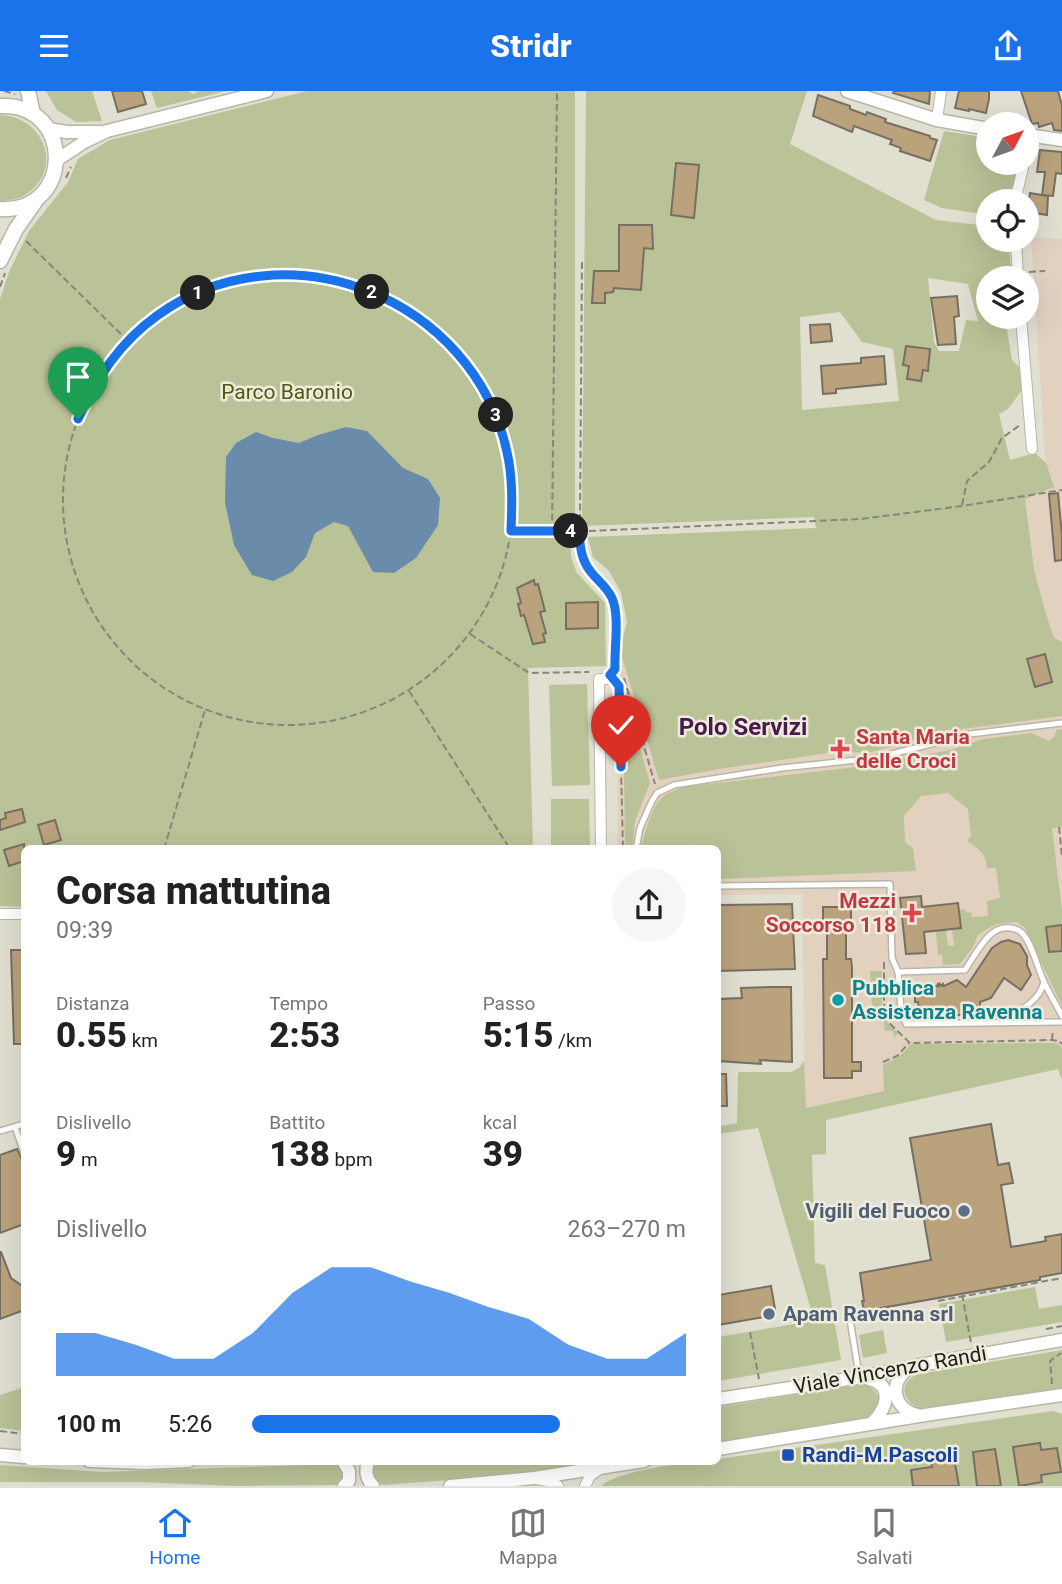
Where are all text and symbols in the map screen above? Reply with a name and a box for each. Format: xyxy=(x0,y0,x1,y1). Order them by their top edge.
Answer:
icon: menu xyxy=(35,27,73,65)
text: Stridr xyxy=(490,27,572,65)
icon: share xyxy=(989,27,1027,65)
north arrow xyxy=(976,112,1040,175)
map controls xyxy=(976,112,1039,329)
button: locate xyxy=(976,189,1039,252)
button: layers xyxy=(976,266,1039,329)
pin: 1 xyxy=(180,275,216,311)
pin: 2 xyxy=(354,275,390,309)
text: 2 xyxy=(366,280,377,303)
text: 1 xyxy=(192,281,203,304)
pin xyxy=(48,347,108,419)
icon: arrive xyxy=(59,358,97,396)
park label: Parco Baronio xyxy=(221,380,353,404)
pin: 3 xyxy=(478,397,514,433)
text: 3 xyxy=(490,403,501,426)
pin: 4 xyxy=(554,513,588,549)
text: 4 xyxy=(565,519,576,542)
pin xyxy=(591,695,651,767)
icon: check xyxy=(602,706,640,744)
district label: Polo Servizi xyxy=(679,713,807,741)
place label: Santa Maria delle Croci xyxy=(856,725,970,773)
marker: Santa Maria delle Croci xyxy=(830,739,850,759)
button: share xyxy=(612,868,686,942)
text: Corsa mattutina xyxy=(56,869,331,913)
place label: Mezzi Soccorso 118 xyxy=(766,889,896,937)
marker: Mezzi Soccorso 118 xyxy=(902,903,922,923)
text: 09:39 xyxy=(56,917,113,944)
place label: Pubblica Assistenza Ravenna xyxy=(852,976,1043,1024)
text: Distanza xyxy=(56,992,130,1015)
text: Tempo xyxy=(269,992,328,1015)
text: Passo xyxy=(483,992,535,1015)
marker: Pubblica Assistenza Ravenna xyxy=(830,992,846,1008)
text: 0.55 xyxy=(56,1015,127,1056)
text: 2:53 xyxy=(269,1015,340,1056)
text: 5:15 xyxy=(483,1015,553,1056)
text: km xyxy=(127,1029,158,1052)
text: /km xyxy=(553,1029,592,1052)
text: Dislivello xyxy=(56,1111,131,1134)
text: Battito xyxy=(269,1111,325,1134)
text: kcal xyxy=(483,1111,517,1134)
text: 9 xyxy=(56,1134,76,1175)
text: 138 xyxy=(269,1134,330,1175)
text: 39 xyxy=(483,1134,523,1175)
text: m xyxy=(76,1148,98,1171)
text: bpm xyxy=(330,1148,373,1171)
place label: Vigili del Fuoco xyxy=(805,1199,950,1223)
marker: Vigili del Fuoco xyxy=(956,1203,972,1219)
text: Dislivello xyxy=(56,1216,147,1243)
text: 263–270 m xyxy=(567,1216,686,1243)
place label: Apam Ravenna srl xyxy=(783,1302,954,1326)
marker: Apam Ravenna srl xyxy=(761,1306,777,1322)
street label: Viale Vincenzo Randi xyxy=(792,1341,988,1399)
text: 100 m xyxy=(56,1411,121,1438)
text: 5:26 xyxy=(168,1411,212,1438)
place label: Randi-M.Pascoli xyxy=(802,1443,958,1467)
marker: Randi-M.Pascoli xyxy=(780,1447,796,1463)
tab: Home xyxy=(149,1504,200,1569)
tab: Mappa xyxy=(499,1504,558,1569)
tab: Salvati xyxy=(856,1504,913,1569)

